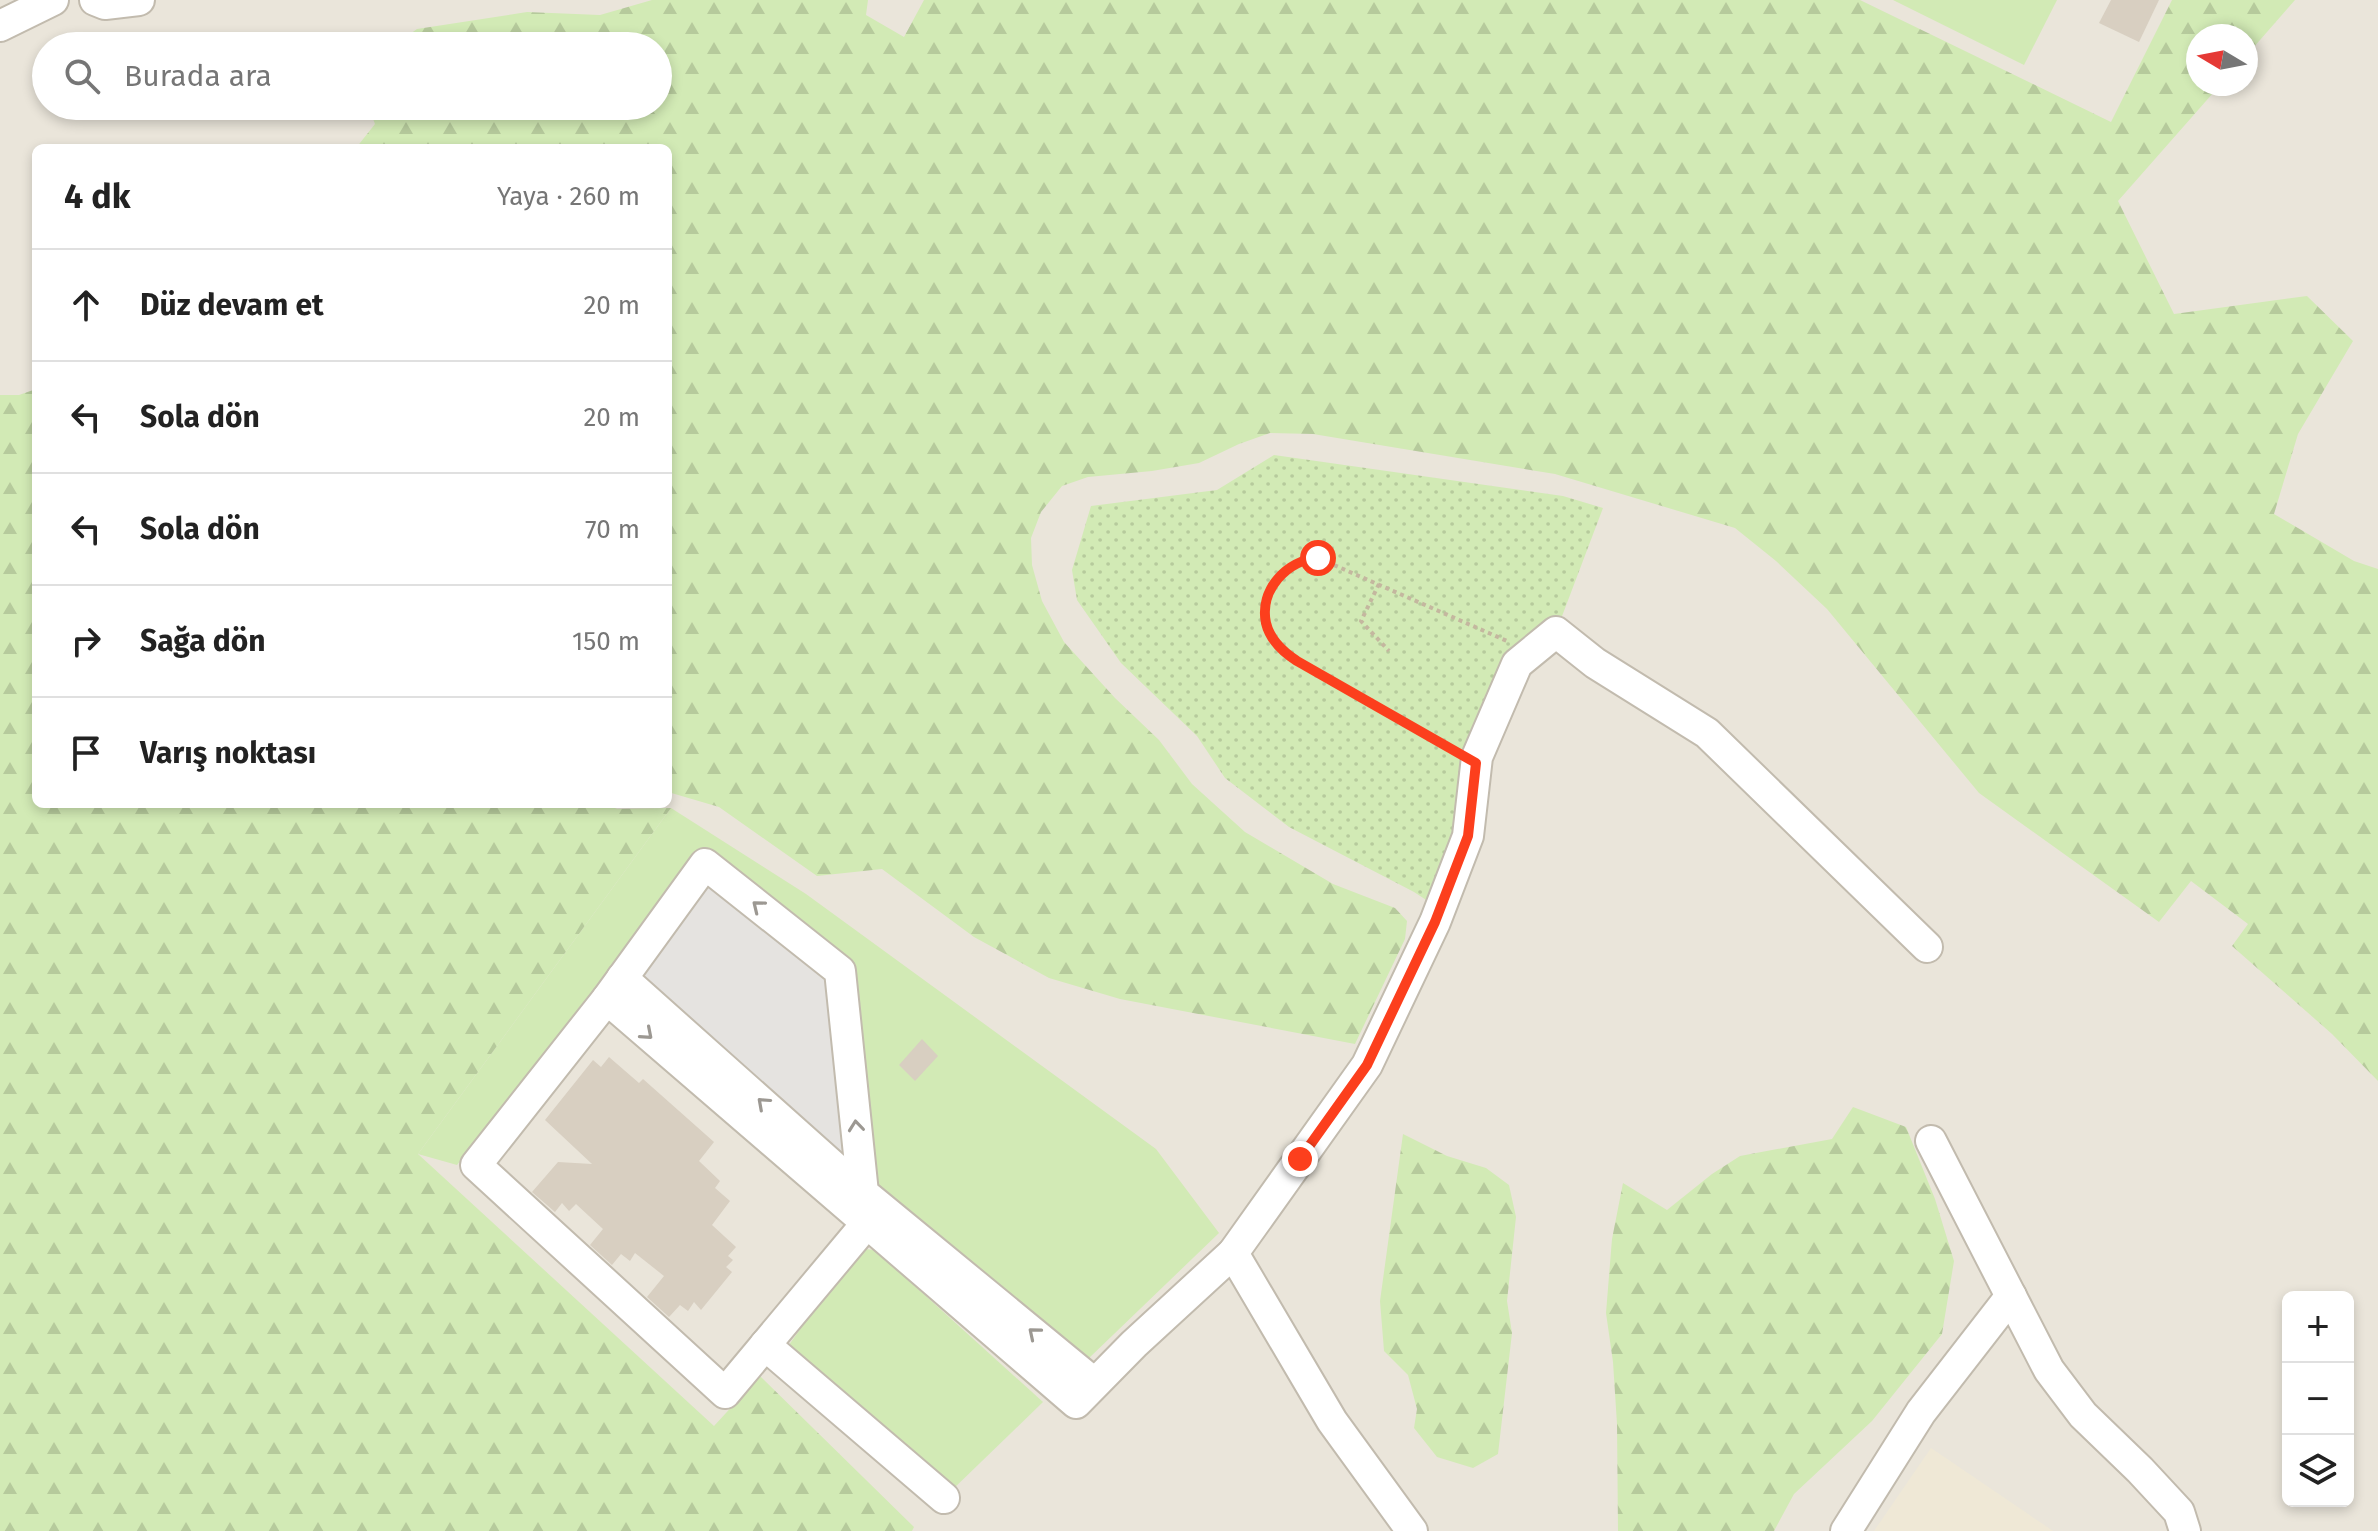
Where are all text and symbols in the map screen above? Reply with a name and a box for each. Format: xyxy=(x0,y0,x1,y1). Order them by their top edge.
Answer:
north arrow xyxy=(2186,24,2258,96)
search box xyxy=(32,32,672,120)
icon: search xyxy=(60,54,104,98)
text: Burada ara xyxy=(124,58,272,94)
text: 4 dk xyxy=(64,176,130,217)
text: Yaya · 260 m xyxy=(497,181,640,212)
icon: ahead xyxy=(64,283,108,327)
text: Düz devam et xyxy=(140,287,324,323)
text: 20 m xyxy=(583,290,640,321)
icon: left xyxy=(64,395,108,439)
text: Sola dön xyxy=(140,399,260,435)
text: 20 m xyxy=(583,402,640,433)
icon: left xyxy=(64,507,108,551)
text: Sola dön xyxy=(140,511,260,547)
text: 70 m xyxy=(585,514,640,545)
route start xyxy=(1300,540,1336,576)
icon: right xyxy=(64,619,108,663)
text: Sağa dön xyxy=(140,623,266,659)
text: 150 m xyxy=(572,626,640,657)
icon: arrive xyxy=(64,731,108,775)
text: Varış noktası xyxy=(140,735,316,771)
one-way arrow xyxy=(753,901,767,916)
one-way arrow xyxy=(637,1024,652,1038)
one-way arrow xyxy=(758,1098,772,1113)
one-way arrow xyxy=(848,1119,865,1132)
route end xyxy=(1282,1141,1318,1177)
map controls xyxy=(2282,1291,2354,1507)
button: + xyxy=(2282,1291,2354,1363)
one-way arrow xyxy=(1028,1328,1043,1343)
button: − xyxy=(2282,1363,2354,1435)
button: layers xyxy=(2282,1435,2354,1507)

